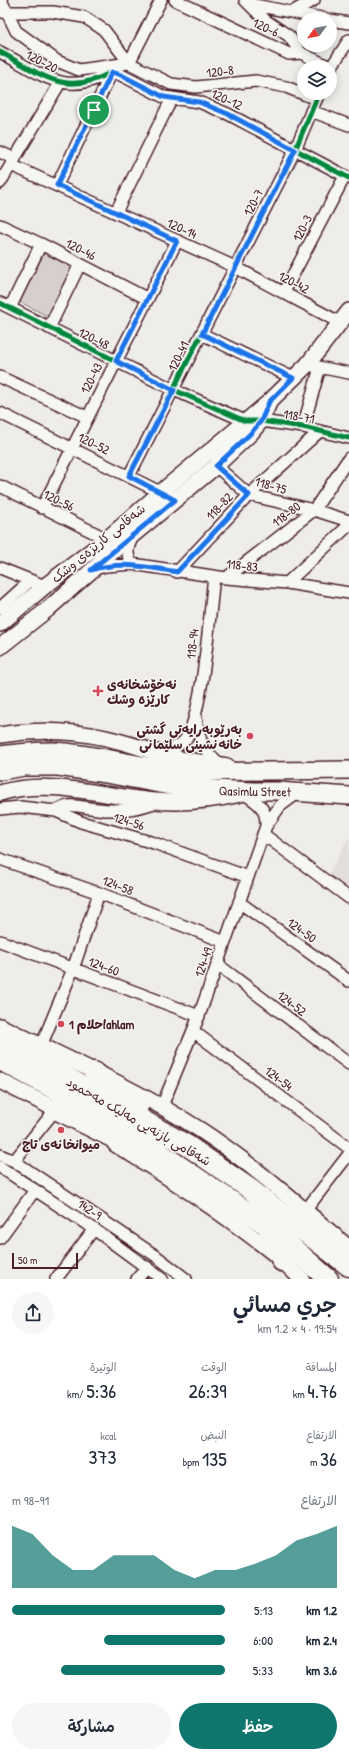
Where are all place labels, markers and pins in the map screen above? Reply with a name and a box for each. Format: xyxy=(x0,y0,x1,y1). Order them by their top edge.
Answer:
pin xyxy=(77,93,111,127)
place label: نەخۆشخانەی کارێزە وشك xyxy=(107,675,177,708)
marker: نەخۆشخانەی کارێزە وشك xyxy=(92,685,104,697)
place label: بەرێوبەرایەتی گشتی خانەنشینی سلێمانی xyxy=(137,720,242,753)
marker: بەرێوبەرایەتی گشتی خانەنشینی سلێمانی xyxy=(245,731,255,741)
place label: احلام 1ahlam xyxy=(69,1015,134,1035)
marker: احلام 1ahlam xyxy=(56,1019,66,1029)
marker: میوانخانەی تاج xyxy=(56,1125,66,1135)
place label: میوانخانەی تاج xyxy=(22,1135,100,1153)

